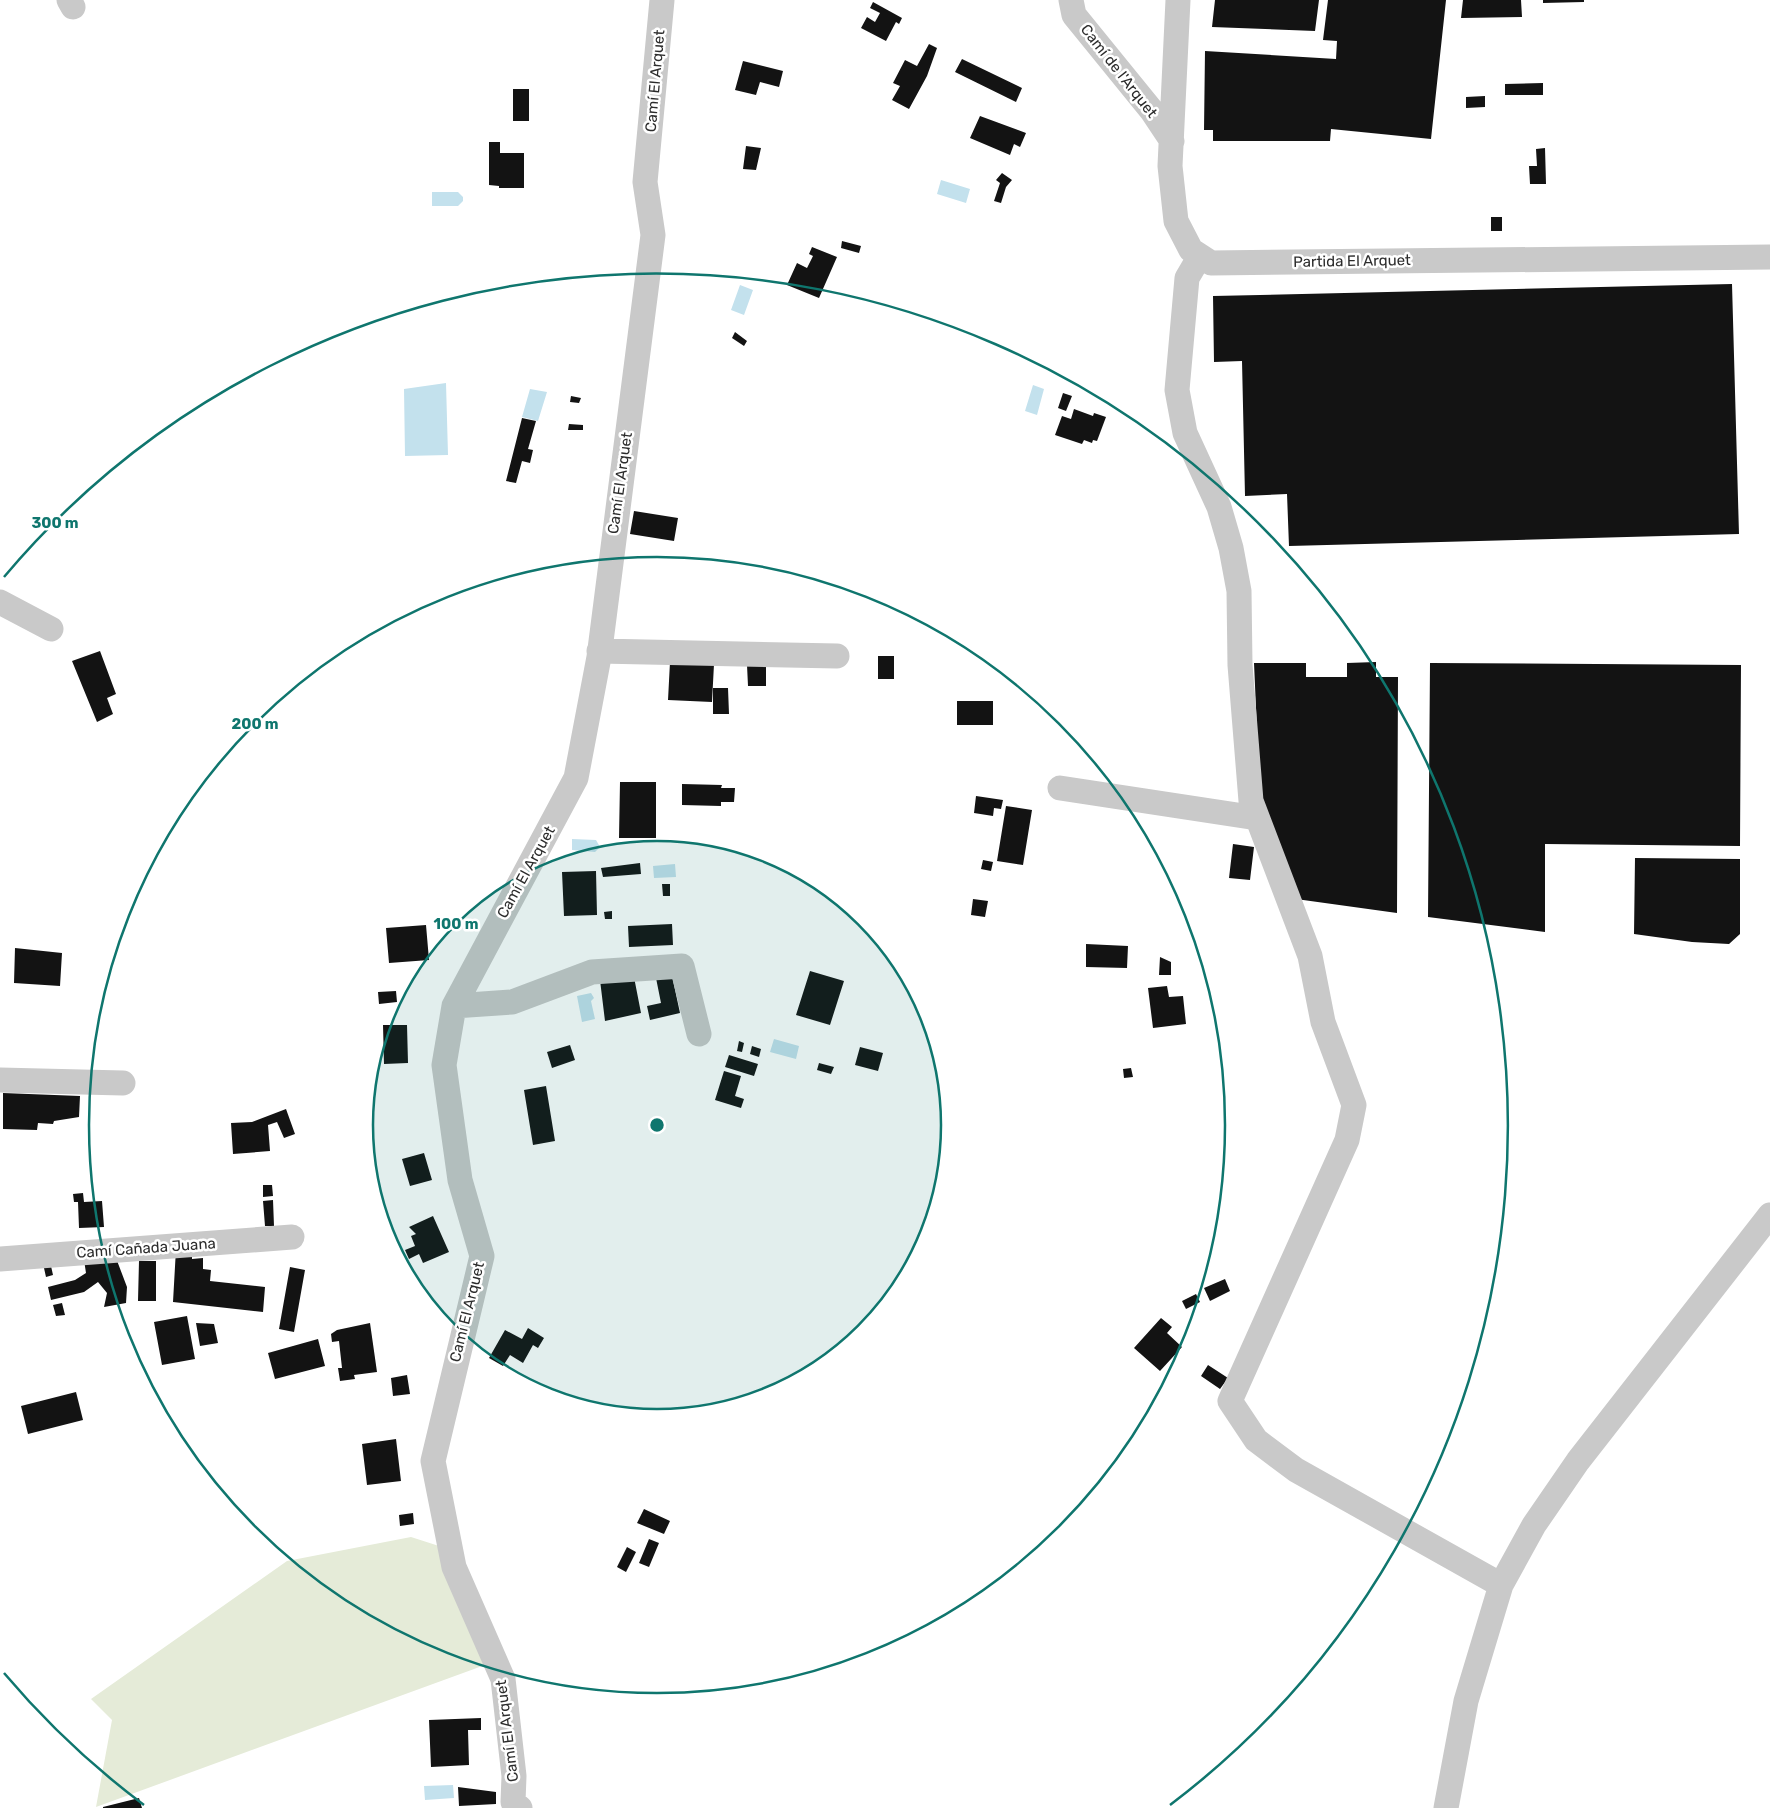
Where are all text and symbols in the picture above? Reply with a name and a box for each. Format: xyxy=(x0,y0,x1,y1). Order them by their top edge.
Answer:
street label: Camí de l'Arquet xyxy=(1077,21,1161,121)
street label: Camí El Arquet xyxy=(642,29,668,133)
street label: Partida El Arquet xyxy=(1293,251,1411,271)
street label: Camí El Arquet xyxy=(604,431,636,535)
text: 300 m xyxy=(31,514,79,532)
text: 200 m xyxy=(231,715,279,733)
street label: Camí El Arquet xyxy=(493,823,559,921)
text: 100 m xyxy=(434,915,478,933)
centre of rings xyxy=(648,1116,666,1134)
street label: Camí Cañada Juana xyxy=(76,1234,216,1262)
street label: Camí El Arquet xyxy=(446,1260,488,1364)
street label: Camí El Arquet xyxy=(492,1679,522,1783)

